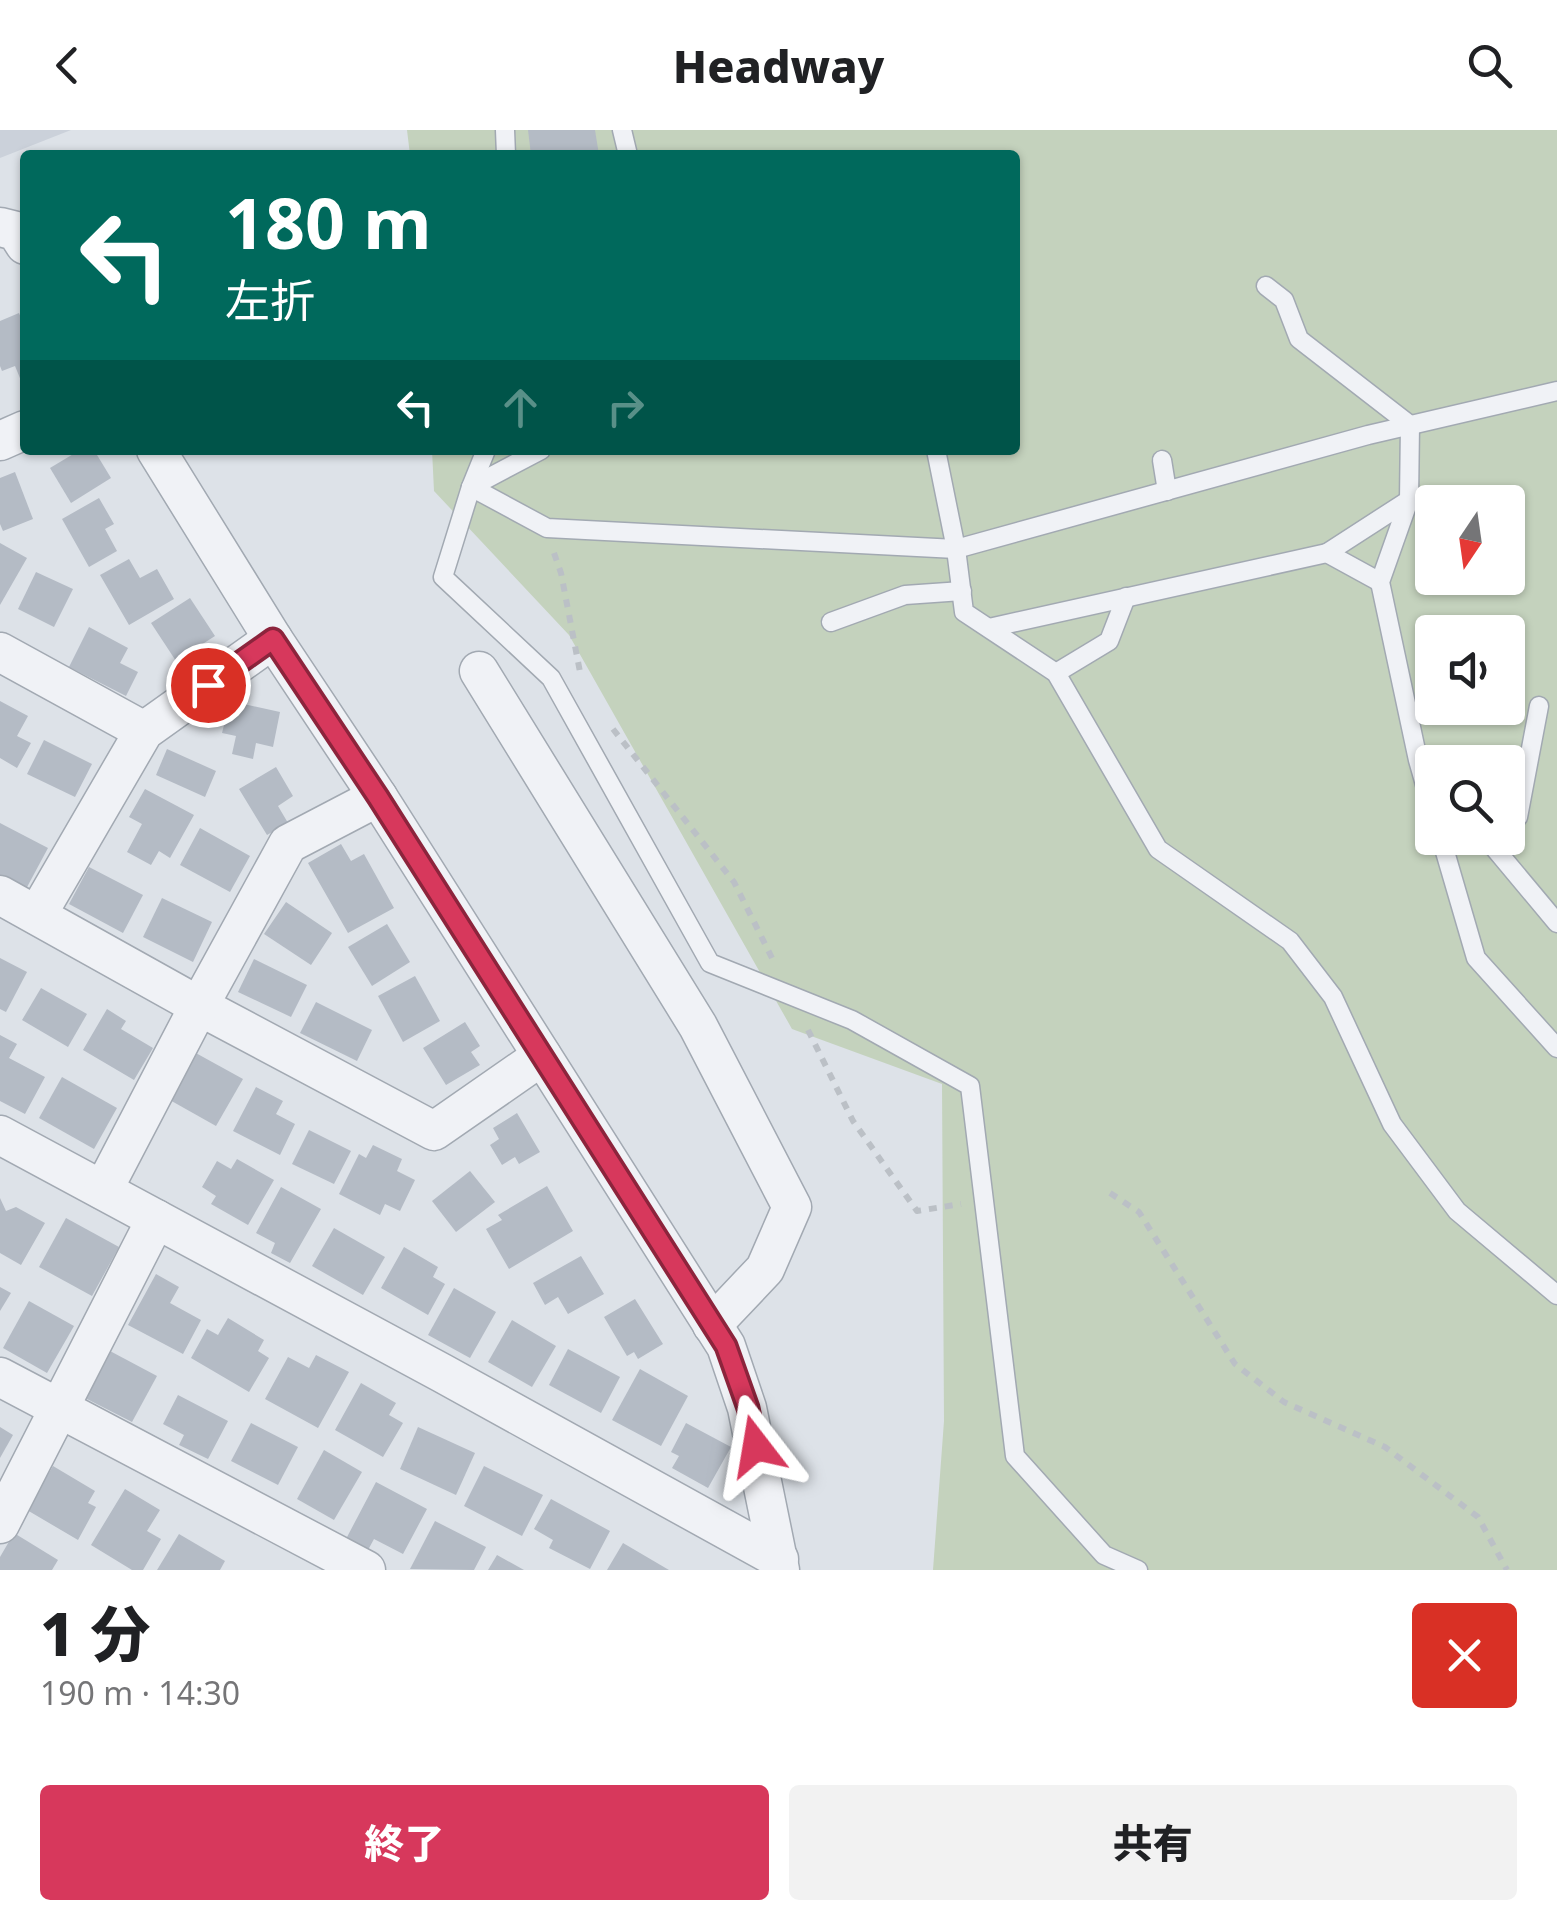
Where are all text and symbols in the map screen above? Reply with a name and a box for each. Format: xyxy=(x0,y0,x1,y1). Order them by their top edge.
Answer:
text: Headway xyxy=(673,35,884,96)
icon: back xyxy=(40,38,95,93)
icon: search xyxy=(1462,38,1517,93)
text: 180 m xyxy=(225,174,432,270)
icon: left xyxy=(60,190,190,320)
text: 左折 xyxy=(225,269,315,330)
icon: left xyxy=(388,380,443,435)
icon: ahead xyxy=(493,380,548,435)
icon: right xyxy=(598,380,653,435)
north arrow xyxy=(1415,485,1525,595)
map controls xyxy=(1415,485,1525,855)
button: sound xyxy=(1415,615,1525,725)
pin xyxy=(166,643,251,728)
icon: arrive xyxy=(181,658,236,713)
button: search xyxy=(1415,745,1525,855)
position arrow xyxy=(704,1394,808,1498)
text: 1 分 xyxy=(40,1592,150,1674)
button: close xyxy=(1412,1603,1517,1708)
text: 190 m · 14:30 xyxy=(40,1671,240,1714)
button: 終了 xyxy=(40,1785,769,1900)
button: 共有 xyxy=(789,1785,1517,1900)

